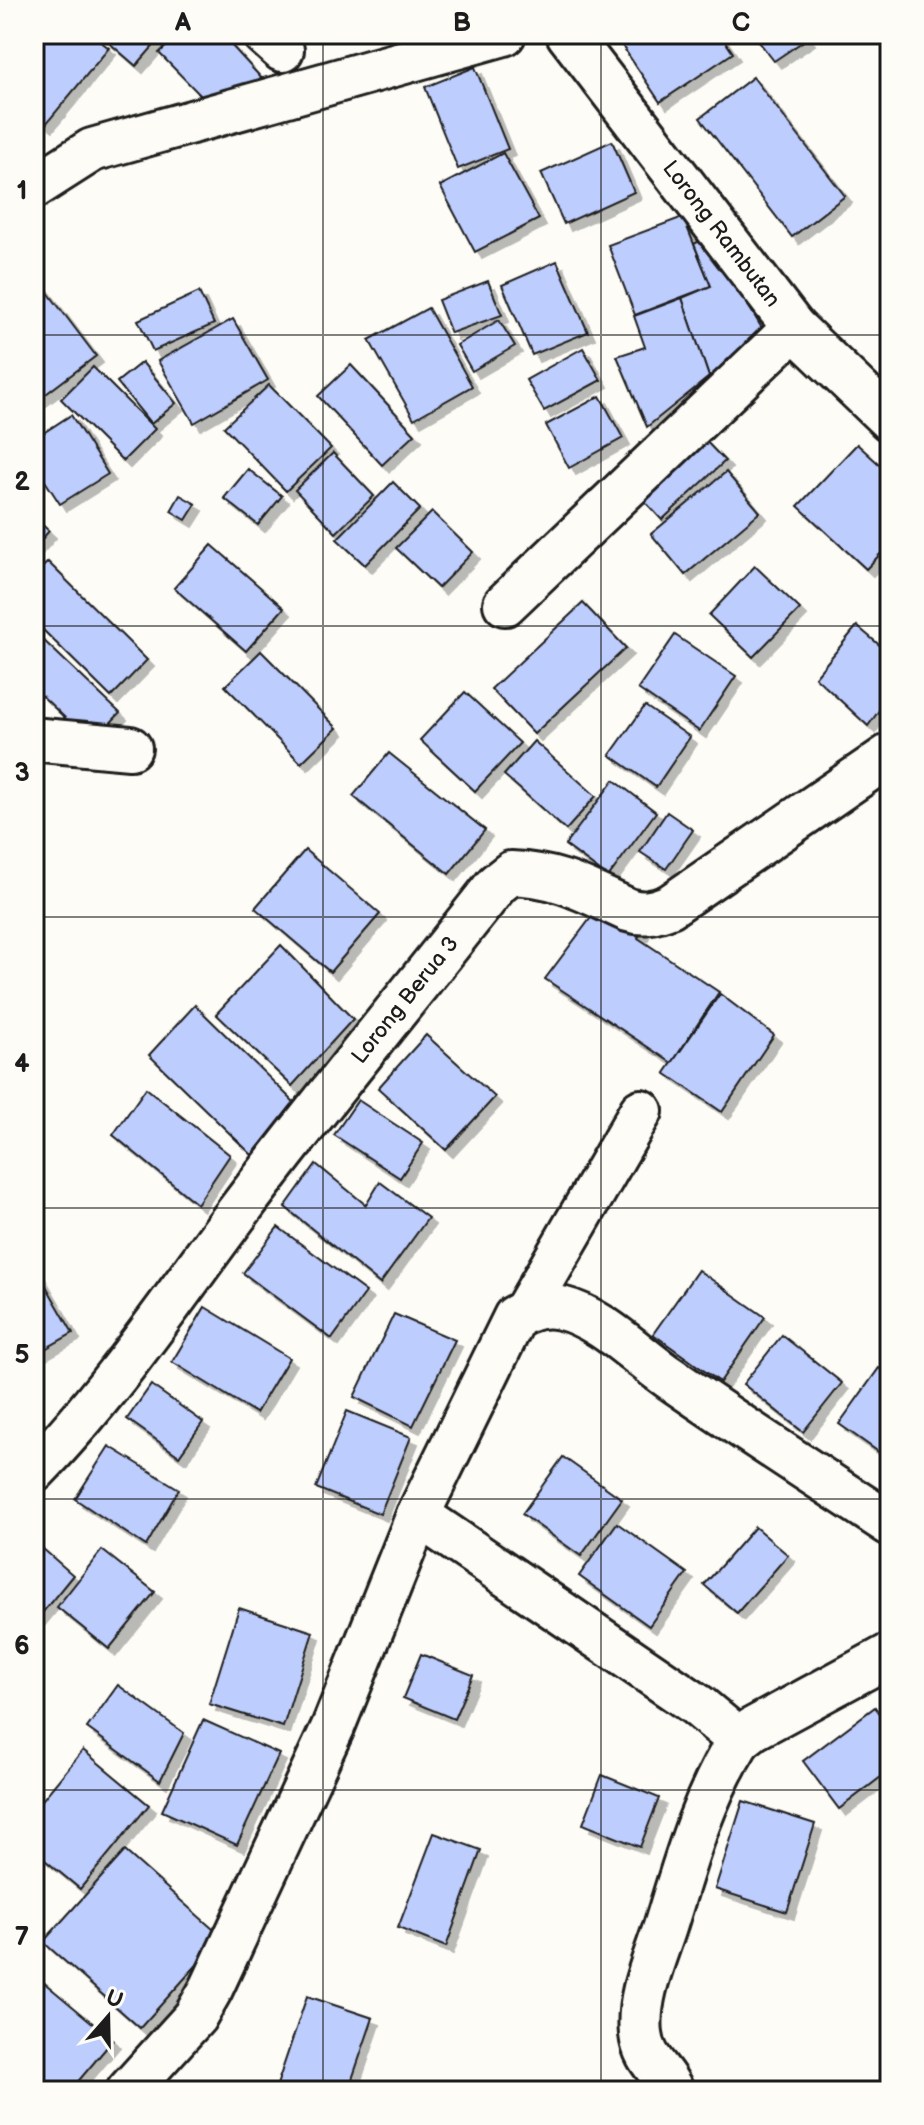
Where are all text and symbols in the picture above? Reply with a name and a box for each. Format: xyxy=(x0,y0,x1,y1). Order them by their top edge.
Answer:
text: A xyxy=(174,8,191,39)
text: B xyxy=(453,8,471,39)
text: C xyxy=(732,8,750,39)
street label: Lorong Rambutan xyxy=(657,155,786,312)
text: 1 xyxy=(17,176,27,207)
text: 2 xyxy=(14,467,30,498)
text: 3 xyxy=(14,758,30,789)
street label: Lorong Berua 3 xyxy=(346,931,464,1069)
text: 4 xyxy=(14,1049,30,1080)
text: 5 xyxy=(14,1340,30,1371)
text: 6 xyxy=(14,1631,30,1662)
text: 7 xyxy=(15,1922,29,1953)
north arrow xyxy=(68,1977,148,2057)
text: U xyxy=(102,1984,126,2015)

